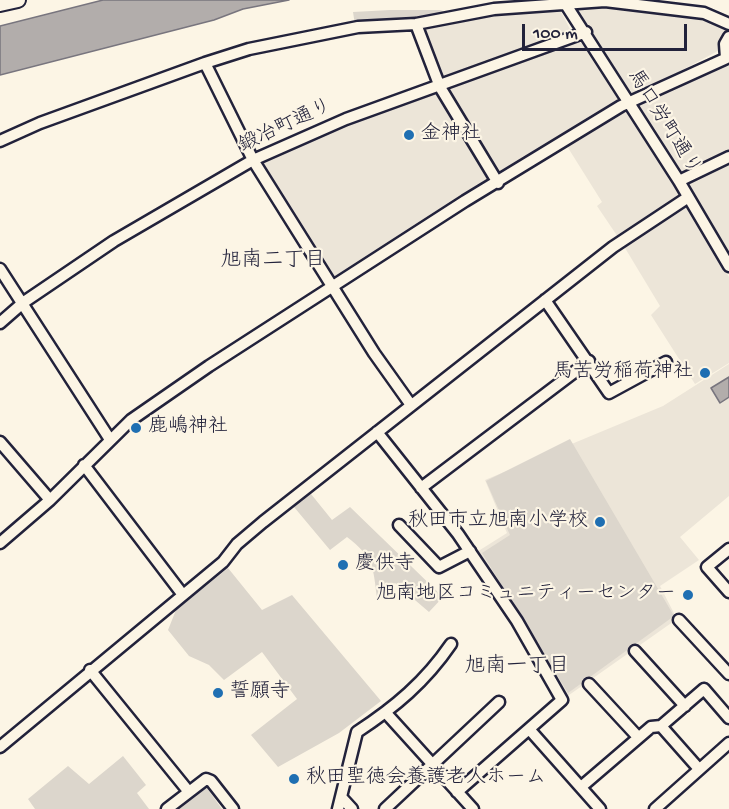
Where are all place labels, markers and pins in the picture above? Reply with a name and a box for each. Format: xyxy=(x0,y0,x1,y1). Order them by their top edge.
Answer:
place label: 金神社 xyxy=(421,123,481,147)
marker: 金神社 xyxy=(402,128,416,142)
place label: 馬苦労稲荷神社 xyxy=(553,361,693,385)
marker: 馬苦労稲荷神社 xyxy=(698,366,712,380)
place label: 鹿嶋神社 xyxy=(148,416,228,440)
marker: 鹿嶋神社 xyxy=(129,421,143,435)
place label: 秋田市立旭南小学校 xyxy=(408,510,588,534)
marker: 秋田市立旭南小学校 xyxy=(593,515,607,529)
place label: 慶供寺 xyxy=(355,553,415,577)
marker: 慶供寺 xyxy=(336,558,350,572)
place label: 旭南地区コミュニティーセンター xyxy=(376,583,676,607)
marker: 旭南地区コミュニティーセンター xyxy=(681,588,695,602)
place label: 誓願寺 xyxy=(230,681,290,705)
marker: 誓願寺 xyxy=(211,686,225,700)
place label: 秋田聖徳会養護老人ホーム xyxy=(306,767,546,791)
marker: 秋田聖徳会養護老人ホーム xyxy=(287,772,301,786)

